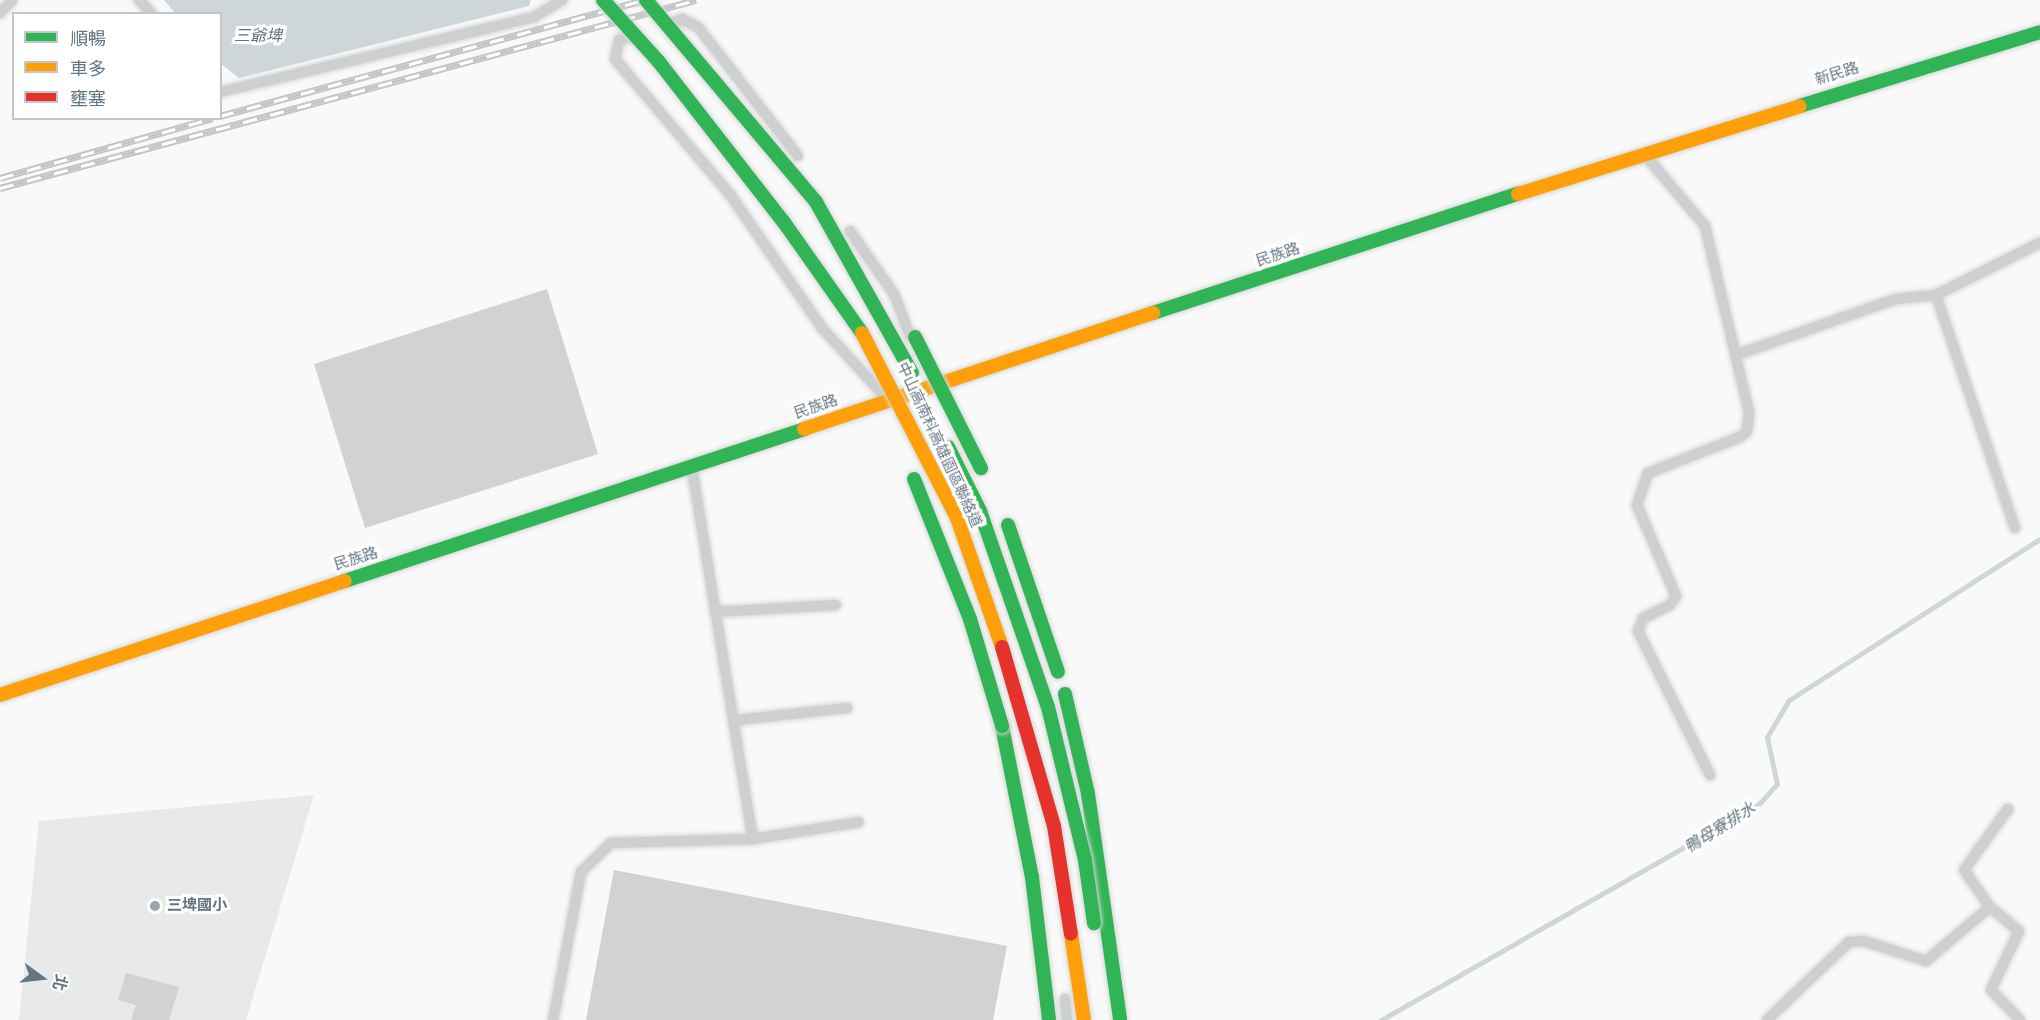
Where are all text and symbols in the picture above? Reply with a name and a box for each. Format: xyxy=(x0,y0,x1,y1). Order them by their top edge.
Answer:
legend xyxy=(12,12,222,120)
water label: 三爺埤 xyxy=(234,26,282,46)
text: 順暢 xyxy=(70,28,106,49)
text: 車多 xyxy=(70,58,106,79)
street label: 新民路 xyxy=(1813,59,1861,89)
text: 壅塞 xyxy=(70,88,106,109)
street label: 民族路 xyxy=(1254,239,1302,271)
street label: 中山高南科高雄園區聯絡道 xyxy=(893,360,985,530)
street label: 民族路 xyxy=(792,391,840,423)
street label: 民族路 xyxy=(332,544,380,574)
water label: 鴨母寮排水 xyxy=(1681,799,1759,857)
place label: 三埤國小 xyxy=(167,897,227,915)
marker: 三埤國小 xyxy=(148,899,162,913)
north arrow xyxy=(12,948,72,1008)
text: 北 xyxy=(49,973,71,993)

